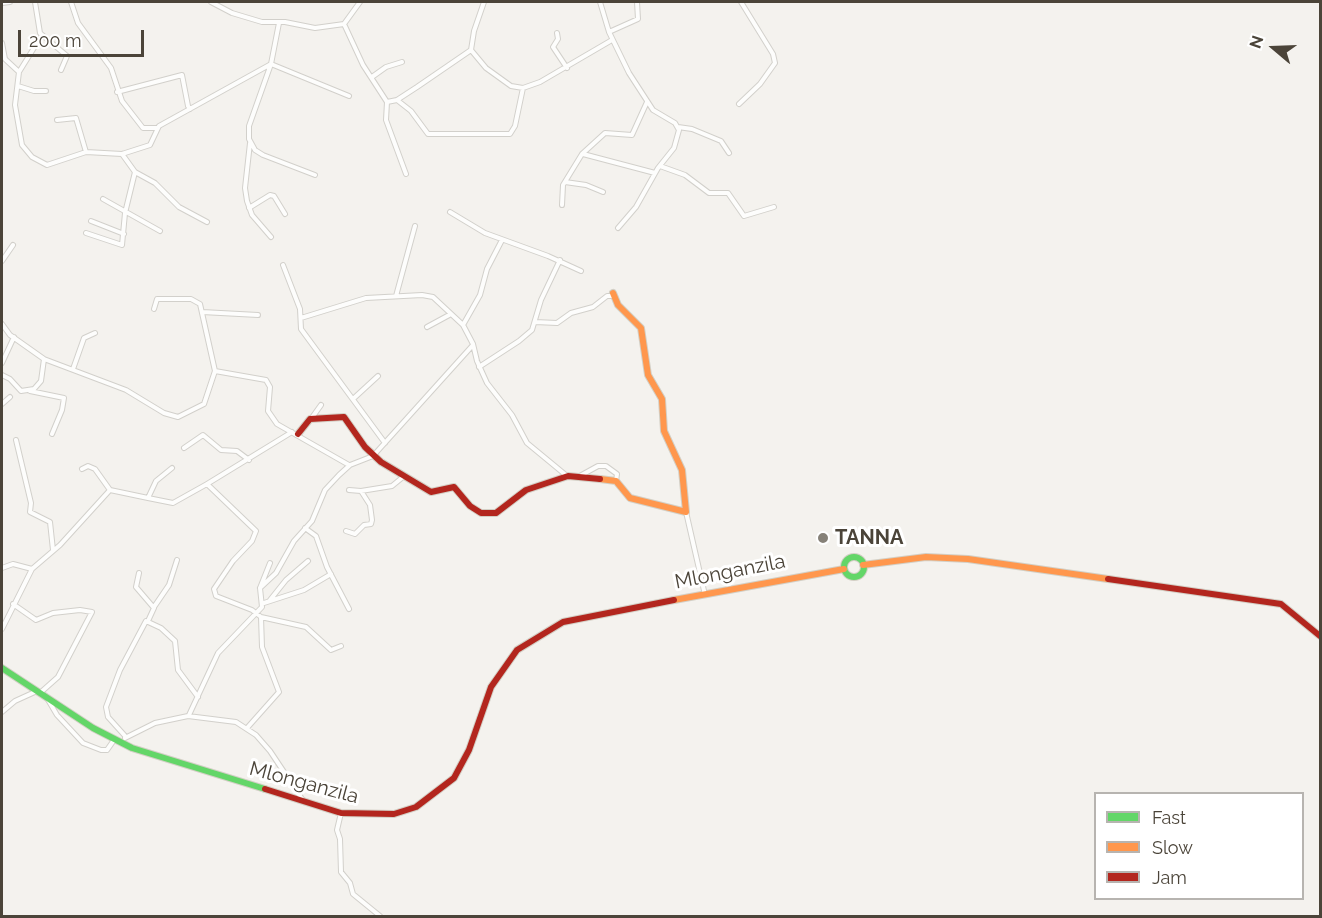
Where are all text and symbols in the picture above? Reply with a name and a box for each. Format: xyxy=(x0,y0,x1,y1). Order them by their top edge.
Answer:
scale bar xyxy=(21,18,147,56)
north arrow xyxy=(1244,18,1304,78)
text: 200 m xyxy=(29,30,82,51)
text: N xyxy=(1246,33,1267,51)
place label: TANNA xyxy=(835,526,903,550)
marker: TANNA xyxy=(816,531,830,545)
street label: Mlonganzila xyxy=(673,550,787,594)
street label: Mlonganzila xyxy=(247,757,361,809)
legend xyxy=(1094,792,1304,900)
text: Fast xyxy=(1152,807,1186,828)
text: Slow xyxy=(1152,837,1193,858)
text: Jam xyxy=(1152,867,1187,888)

